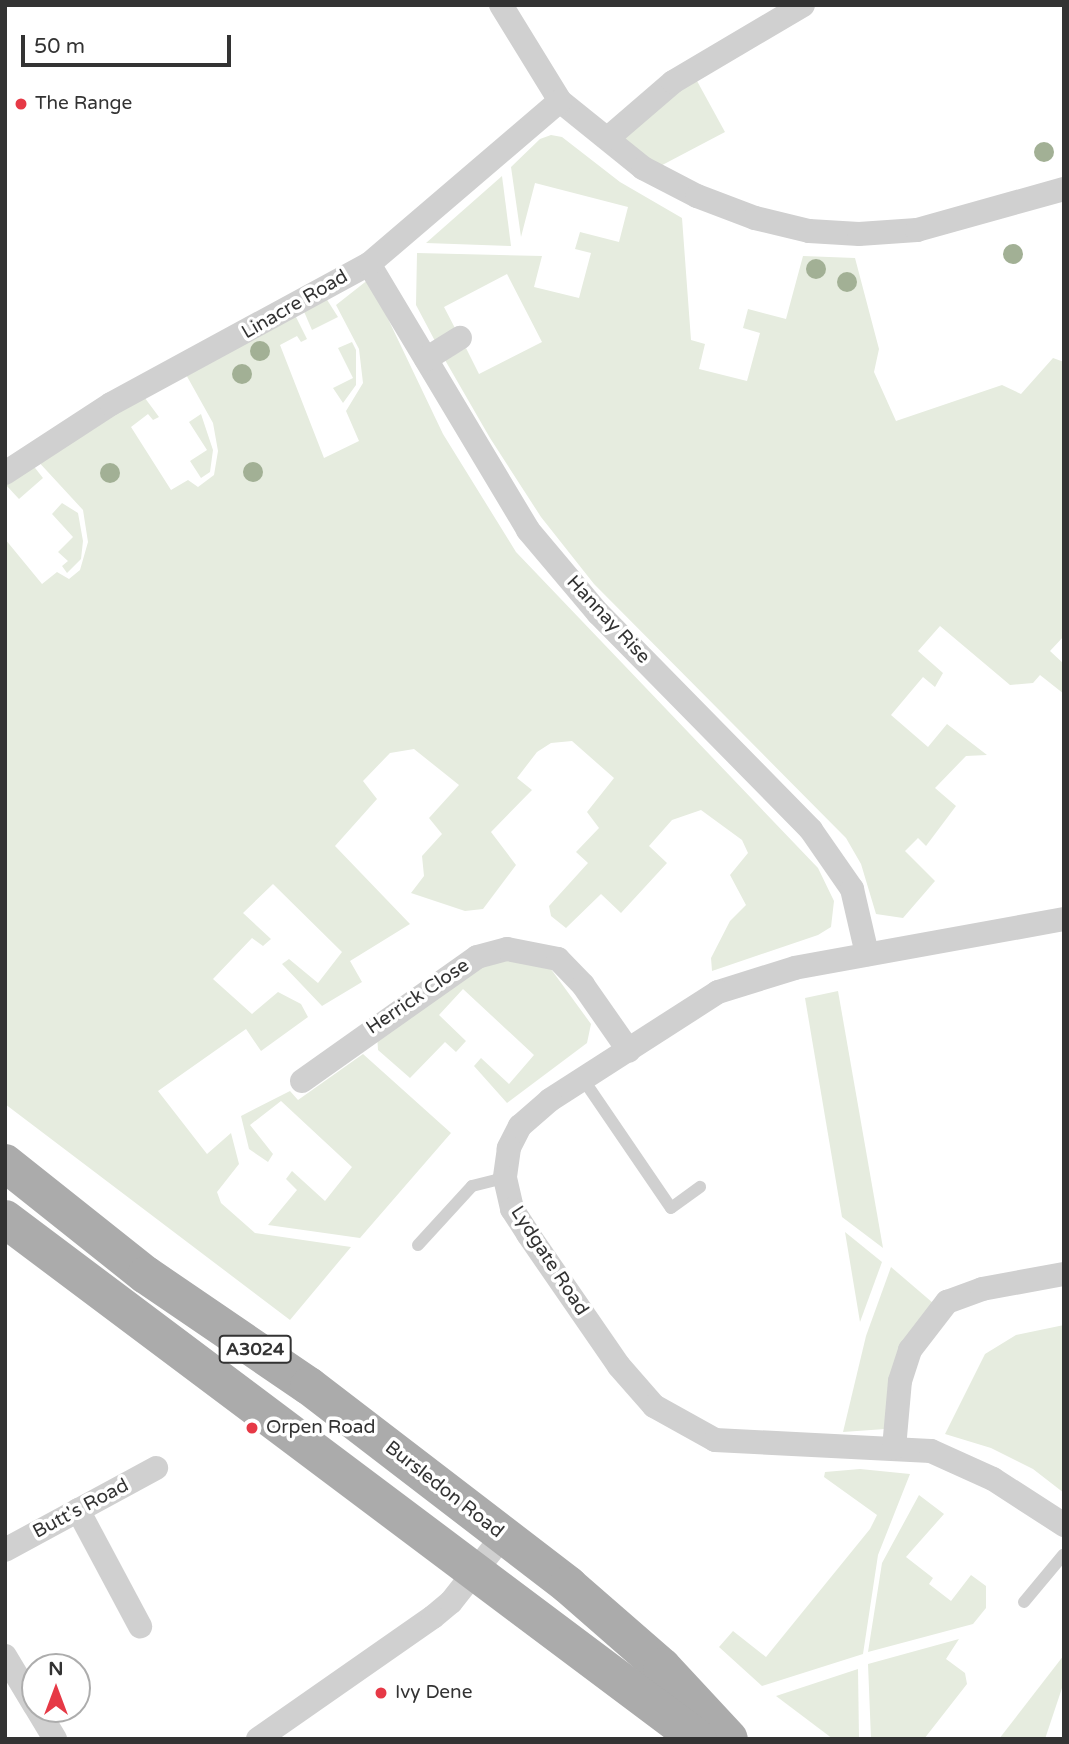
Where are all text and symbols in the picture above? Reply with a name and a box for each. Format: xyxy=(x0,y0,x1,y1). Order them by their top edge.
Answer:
scale bar xyxy=(24,21,234,65)
text: 50 m xyxy=(34,34,85,59)
place label: The Range xyxy=(35,93,132,115)
marker: The Range xyxy=(13,96,29,112)
street label: Linacre Road xyxy=(238,266,352,344)
street label: Hannay Rise xyxy=(561,571,655,669)
street label: Herrick Close xyxy=(362,954,474,1040)
street label: Lydgate Road xyxy=(505,1202,593,1320)
road number: A3024 xyxy=(218,1334,292,1364)
place label: Orpen Road xyxy=(266,1417,376,1439)
marker: Orpen Road xyxy=(244,1420,260,1436)
street label: Bursledon Road xyxy=(380,1437,508,1543)
street label: Butt's Road xyxy=(29,1474,133,1544)
north arrow xyxy=(21,1653,91,1723)
text: N xyxy=(48,1658,64,1680)
place label: Ivy Dene xyxy=(395,1682,472,1704)
marker: Ivy Dene xyxy=(373,1685,389,1701)

